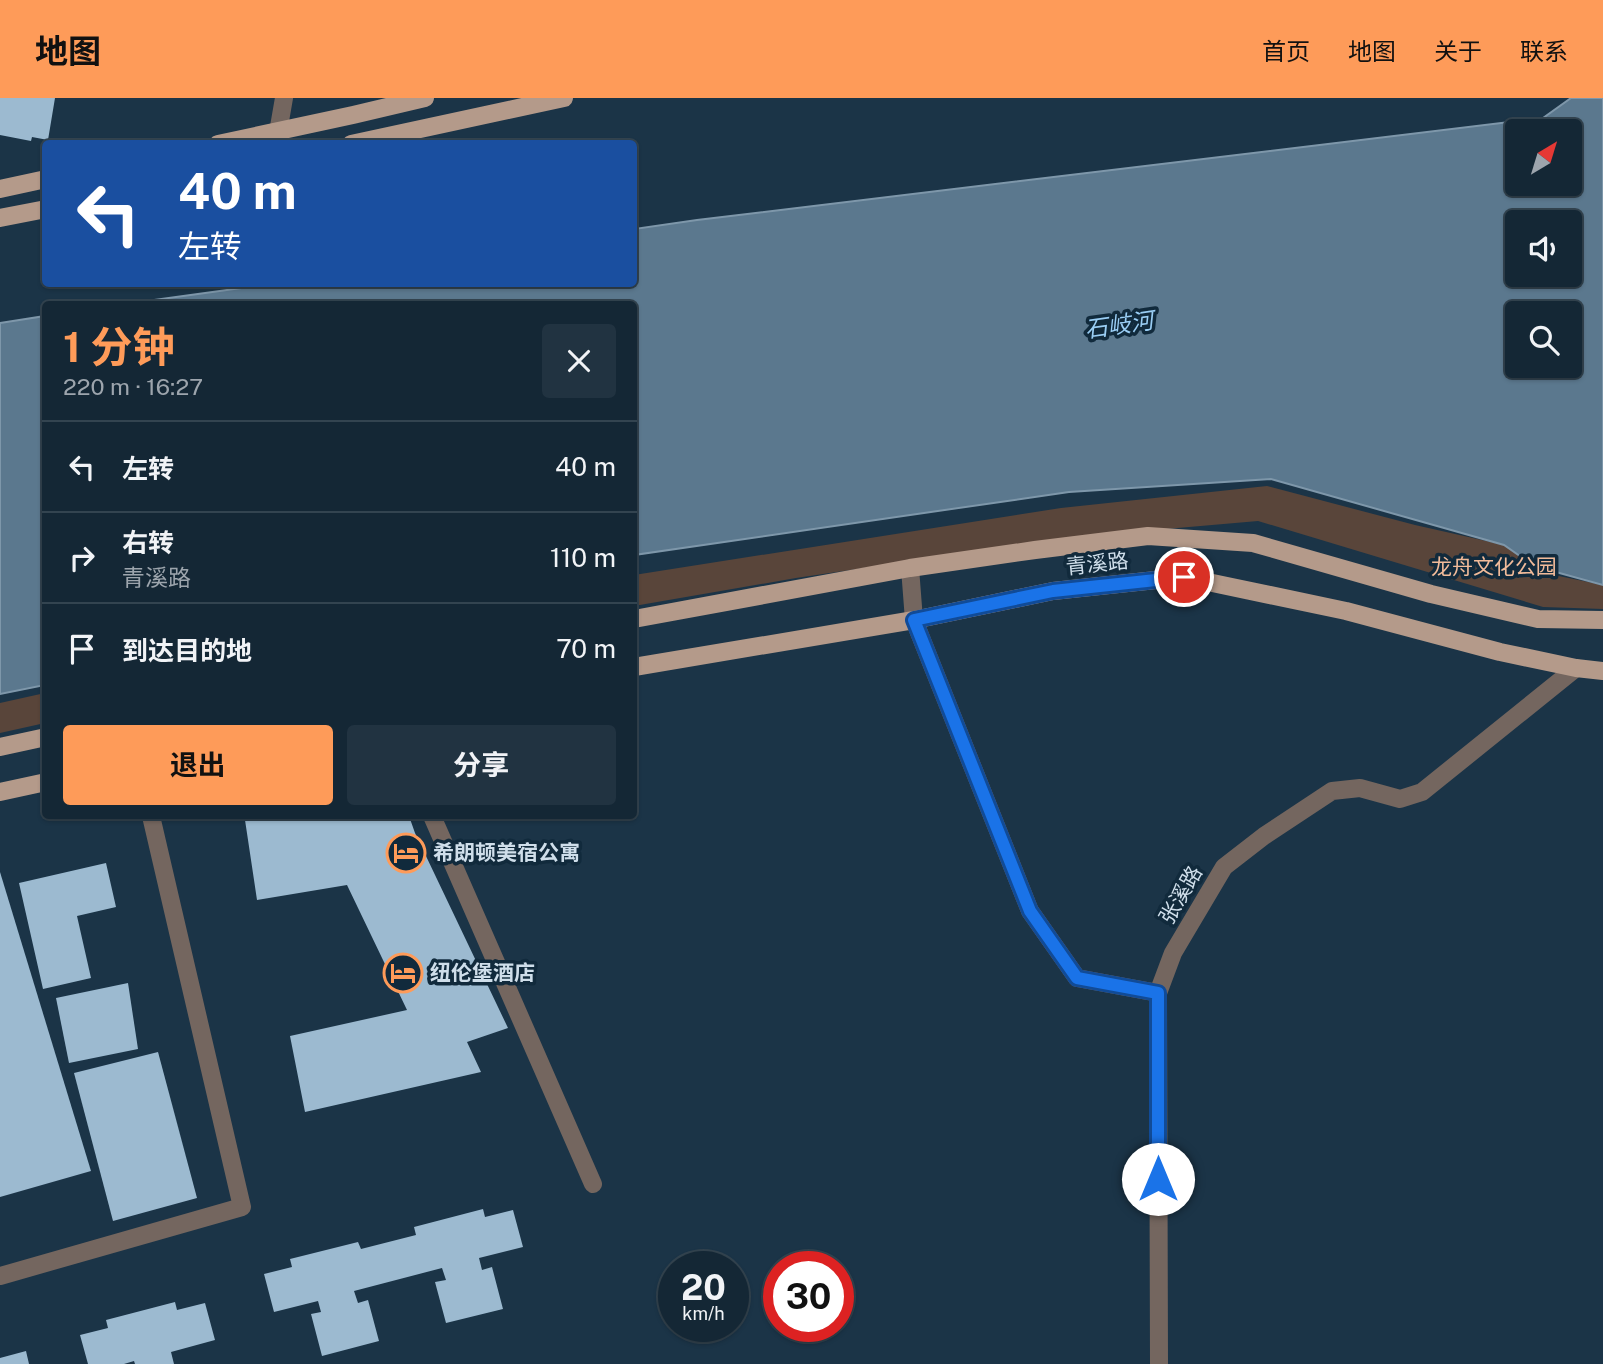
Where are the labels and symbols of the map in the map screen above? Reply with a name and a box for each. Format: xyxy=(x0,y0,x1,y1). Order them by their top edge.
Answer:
north arrow xyxy=(1505,119,1582,196)
water label: 石岐河 xyxy=(1083,306,1159,343)
pin xyxy=(1154,547,1214,607)
street label: 青溪路 xyxy=(1064,548,1130,579)
park label: 龙舟文化公园 xyxy=(1431,554,1557,579)
hotel icon: 希朗顿美宿公寓 xyxy=(385,832,427,874)
place label: 希朗顿美宿公寓 xyxy=(433,840,580,865)
street label: 张溪路 xyxy=(1154,861,1207,928)
hotel icon: 纽伦堡酒店 xyxy=(382,952,424,994)
place label: 纽伦堡酒店 xyxy=(430,960,535,985)
position arrow xyxy=(1121,1142,1195,1216)
speed limit sign: 30 xyxy=(763,1251,854,1342)

